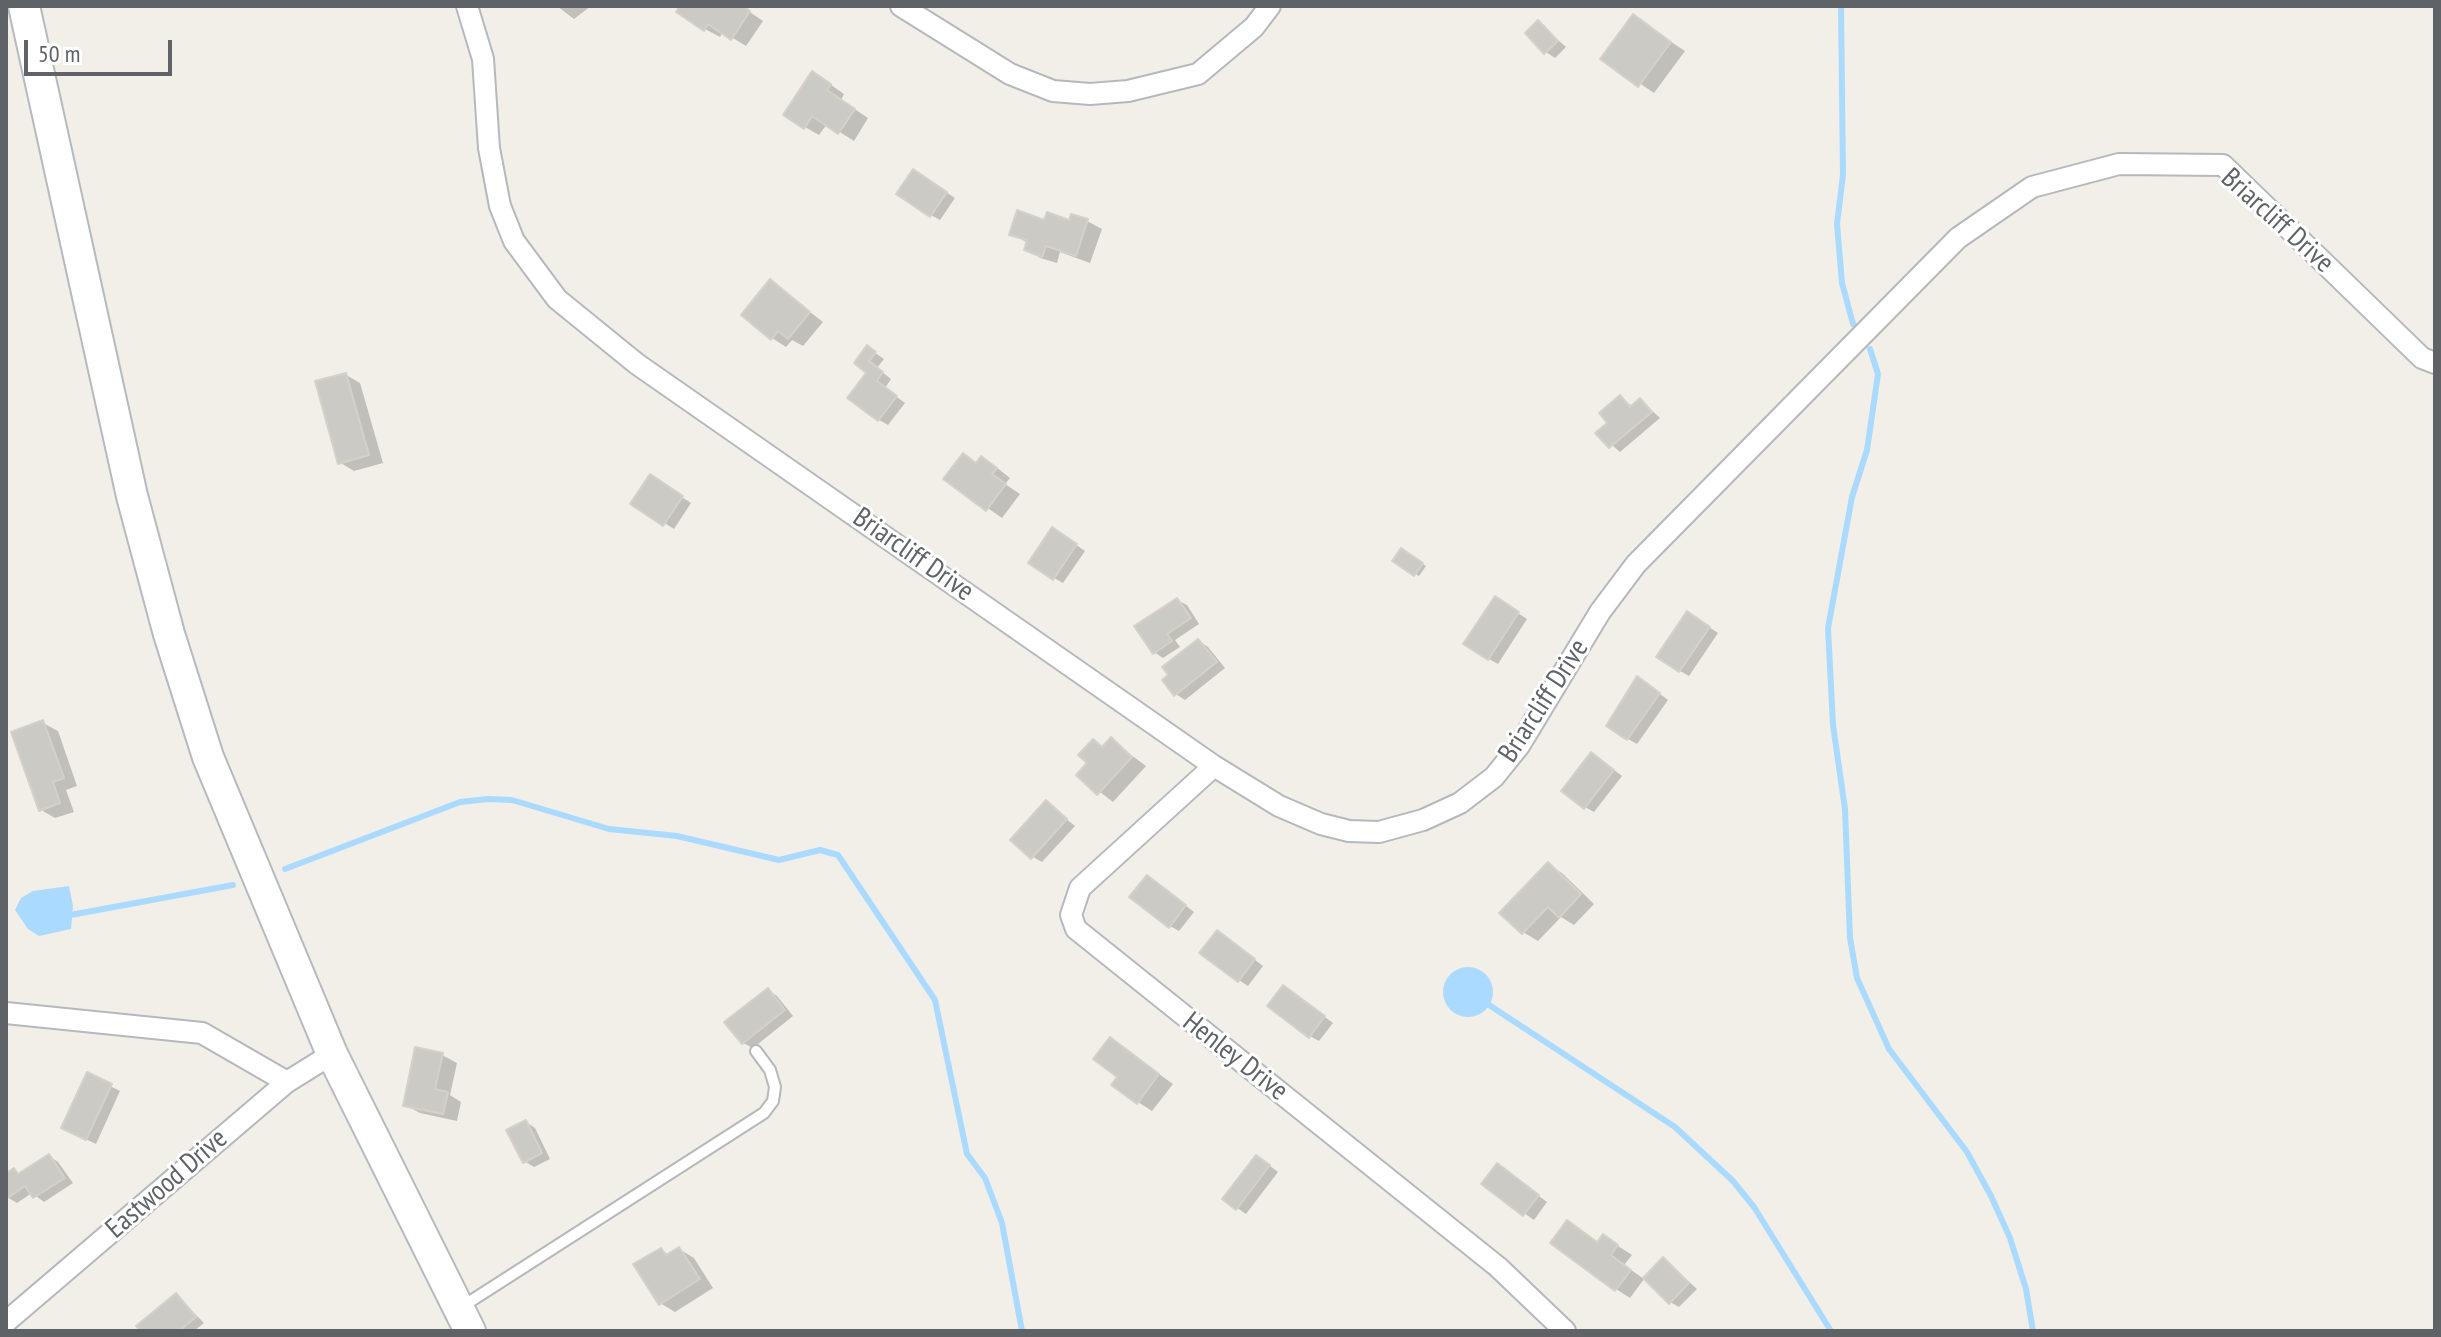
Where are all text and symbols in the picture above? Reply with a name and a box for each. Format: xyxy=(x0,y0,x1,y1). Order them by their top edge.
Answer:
scale bar xyxy=(28,24,176,74)
text: 50 m xyxy=(38,38,80,69)
street label: Briarcliff Drive xyxy=(2214,162,2340,280)
street label: Briarcliff Drive xyxy=(846,501,980,609)
street label: Briarcliff Drive xyxy=(1492,633,1596,769)
street label: Henley Drive xyxy=(1176,1006,1294,1108)
street label: Eastwood Drive xyxy=(99,1122,235,1246)

